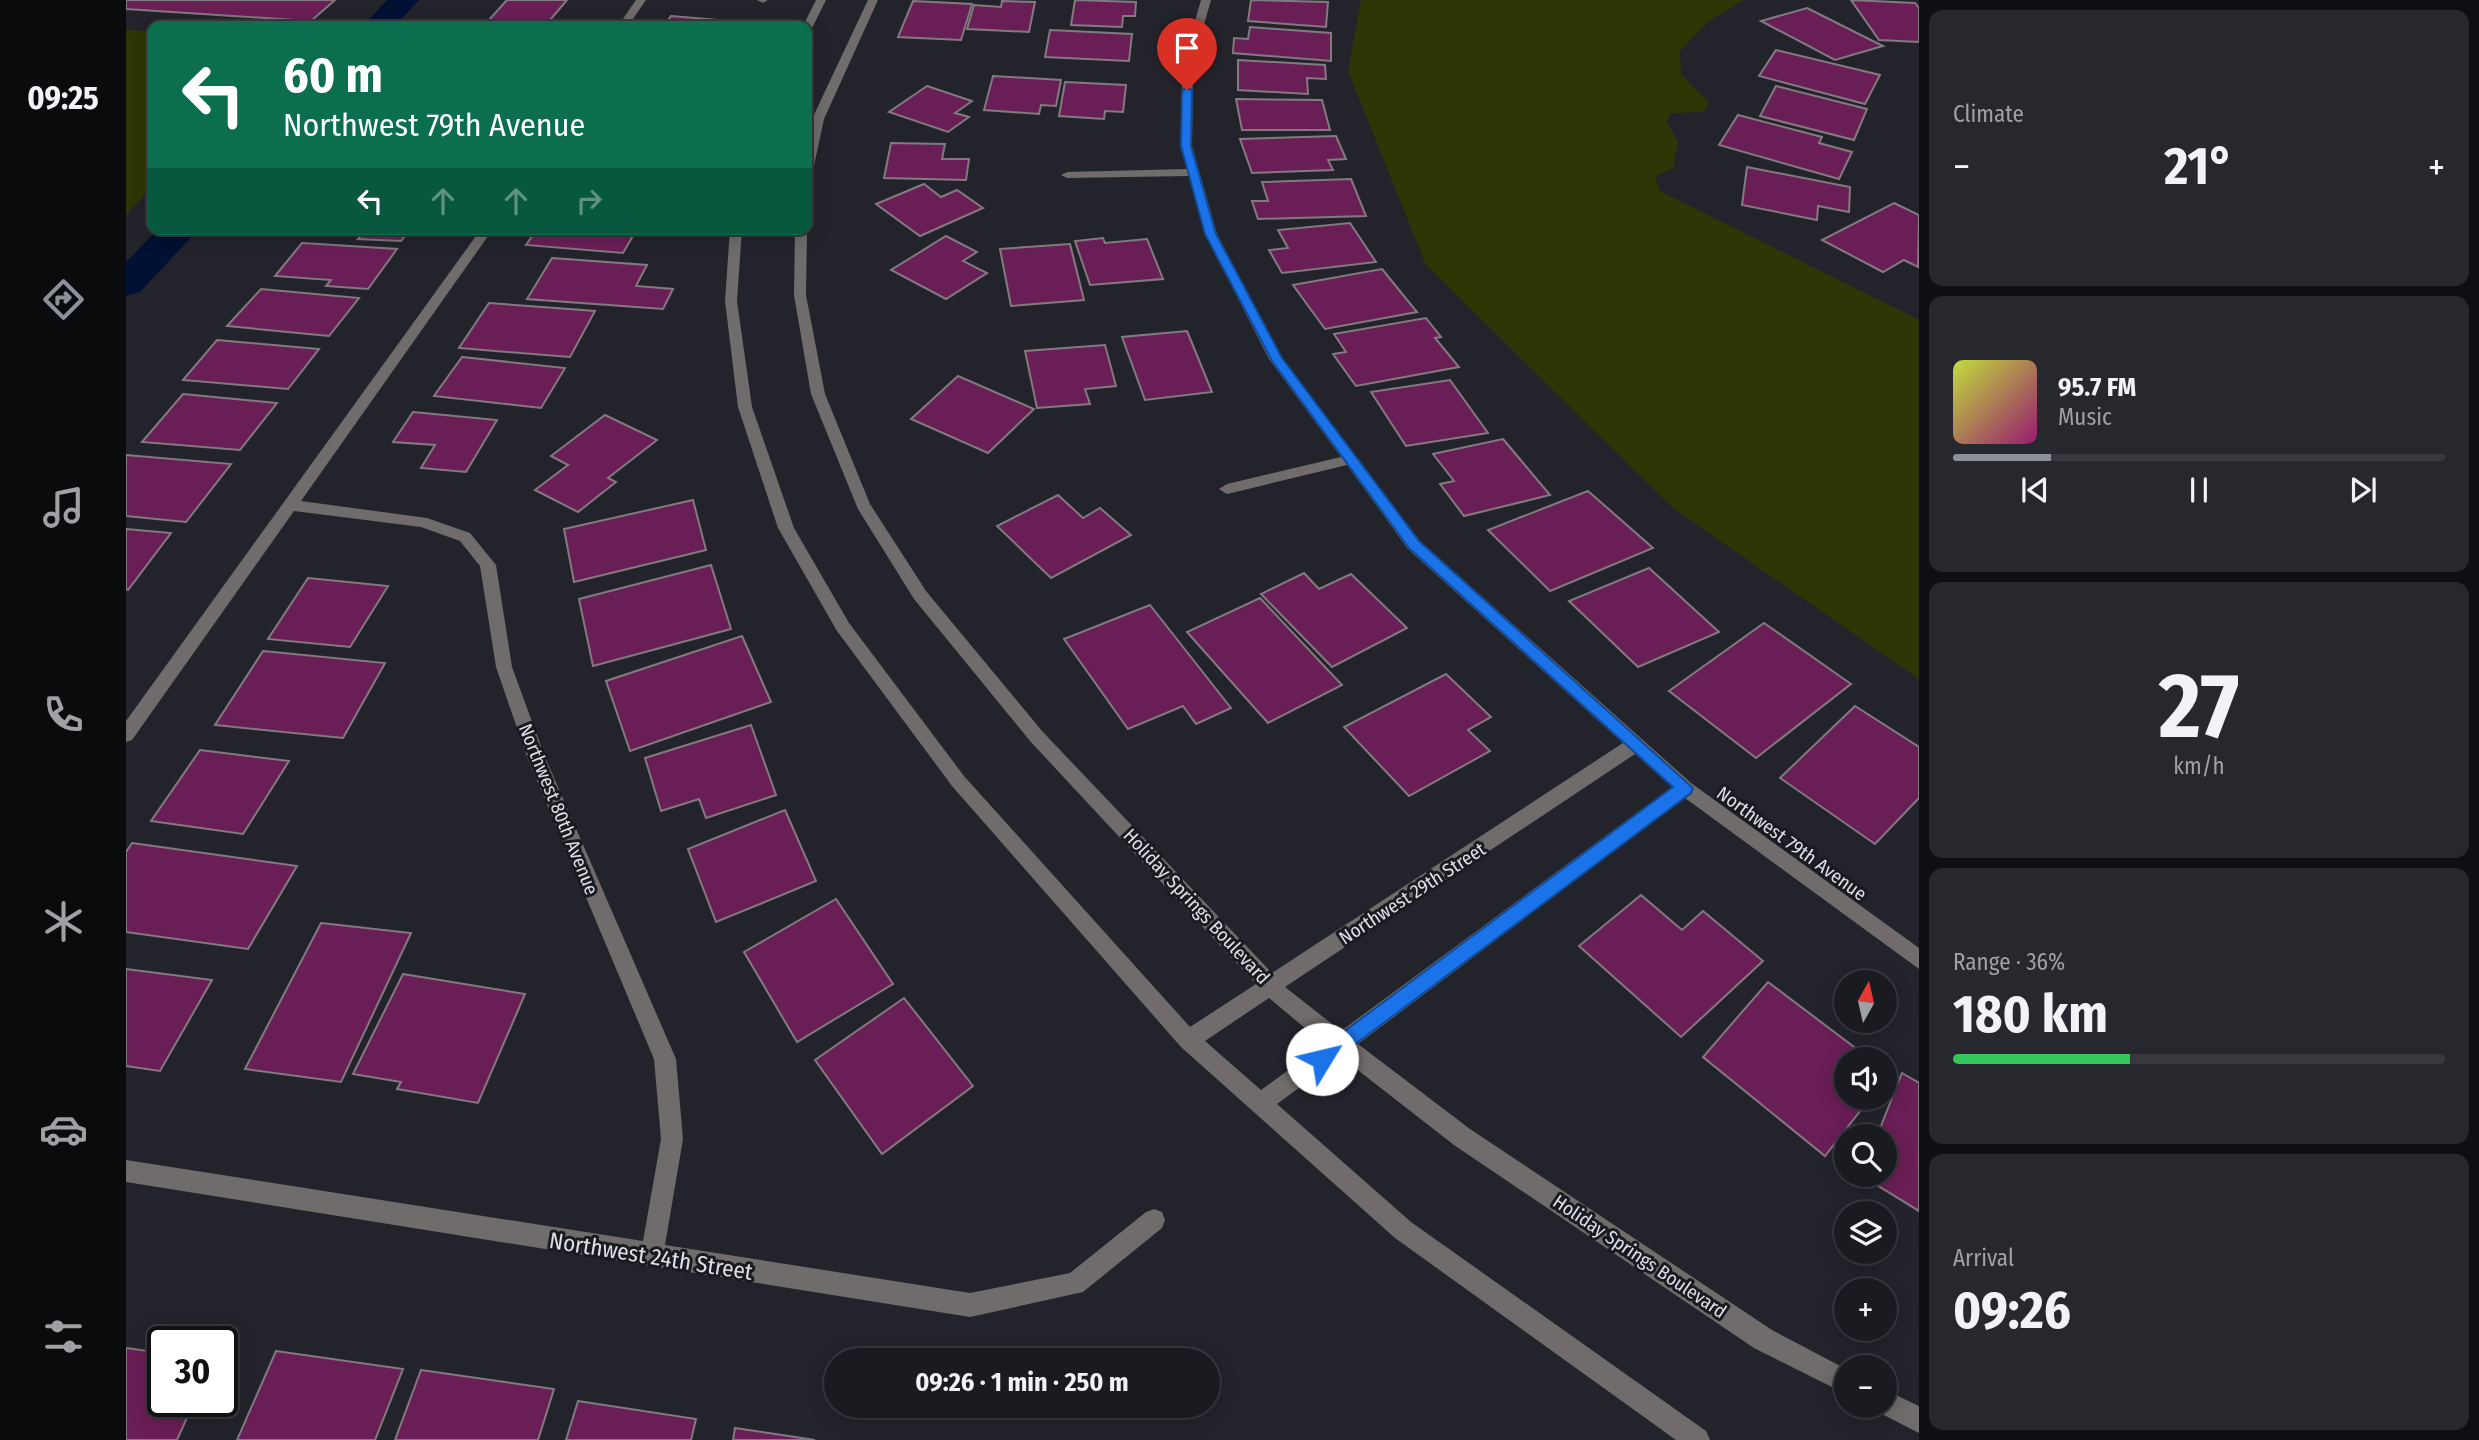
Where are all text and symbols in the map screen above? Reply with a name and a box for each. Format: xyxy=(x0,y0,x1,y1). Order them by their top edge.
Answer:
pin xyxy=(1157,18,1217,90)
icon: arrive xyxy=(1168,29,1206,67)
text: 60 m xyxy=(283,46,383,105)
icon: left xyxy=(168,49,259,140)
text: 09:25 xyxy=(27,79,99,117)
text: Climate xyxy=(1953,100,2024,128)
text: Northwest 79th Avenue xyxy=(283,106,585,144)
text: 21° xyxy=(2164,135,2234,198)
text: − xyxy=(1953,144,1970,190)
text: + xyxy=(2428,144,2445,190)
icon: left xyxy=(351,182,389,220)
icon: ahead xyxy=(424,182,462,220)
icon: ahead xyxy=(497,182,535,220)
icon: right xyxy=(570,182,608,220)
icon: directions xyxy=(39,275,88,324)
text: 95.7 FM xyxy=(2058,372,2136,403)
text: Music xyxy=(2058,403,2112,431)
icon: previous xyxy=(2016,471,2054,509)
icon: pause xyxy=(2180,471,2218,509)
icon: next xyxy=(2344,471,2382,509)
icon: music xyxy=(39,483,88,532)
text: 27 xyxy=(2159,652,2239,761)
icon: phone xyxy=(39,690,88,739)
street label: Northwest 80th Avenue xyxy=(514,720,603,898)
text: km/h xyxy=(2173,752,2225,780)
street label: Northwest 79th Avenue xyxy=(1712,781,1871,905)
street label: Holiday Springs Boulevard xyxy=(1119,824,1275,989)
street label: Northwest 29th Street xyxy=(1335,837,1490,949)
icon: climate xyxy=(39,897,88,946)
text: Range · 36% xyxy=(1953,948,2065,976)
north arrow xyxy=(1834,970,1897,1032)
map controls xyxy=(1834,970,1897,1418)
text: 180 km xyxy=(1953,983,2108,1046)
position arrow xyxy=(1285,1022,1359,1096)
button: sound xyxy=(1834,1047,1897,1110)
icon: car xyxy=(39,1105,88,1154)
button: search xyxy=(1834,1124,1897,1187)
street label: Holiday Springs Boulevard xyxy=(1549,1190,1731,1323)
button: layers xyxy=(1834,1201,1897,1264)
street label: Northwest 24th Street xyxy=(547,1226,755,1286)
text: Arrival xyxy=(1953,1244,2014,1272)
button: + xyxy=(1834,1278,1897,1341)
text: 09:26 xyxy=(1953,1279,2071,1342)
icon: filters xyxy=(39,1312,88,1361)
speed limit sign: 30 xyxy=(147,1326,238,1417)
button: − xyxy=(1834,1355,1897,1418)
text: 09:26 · 1 min · 250 m xyxy=(915,1367,1129,1398)

